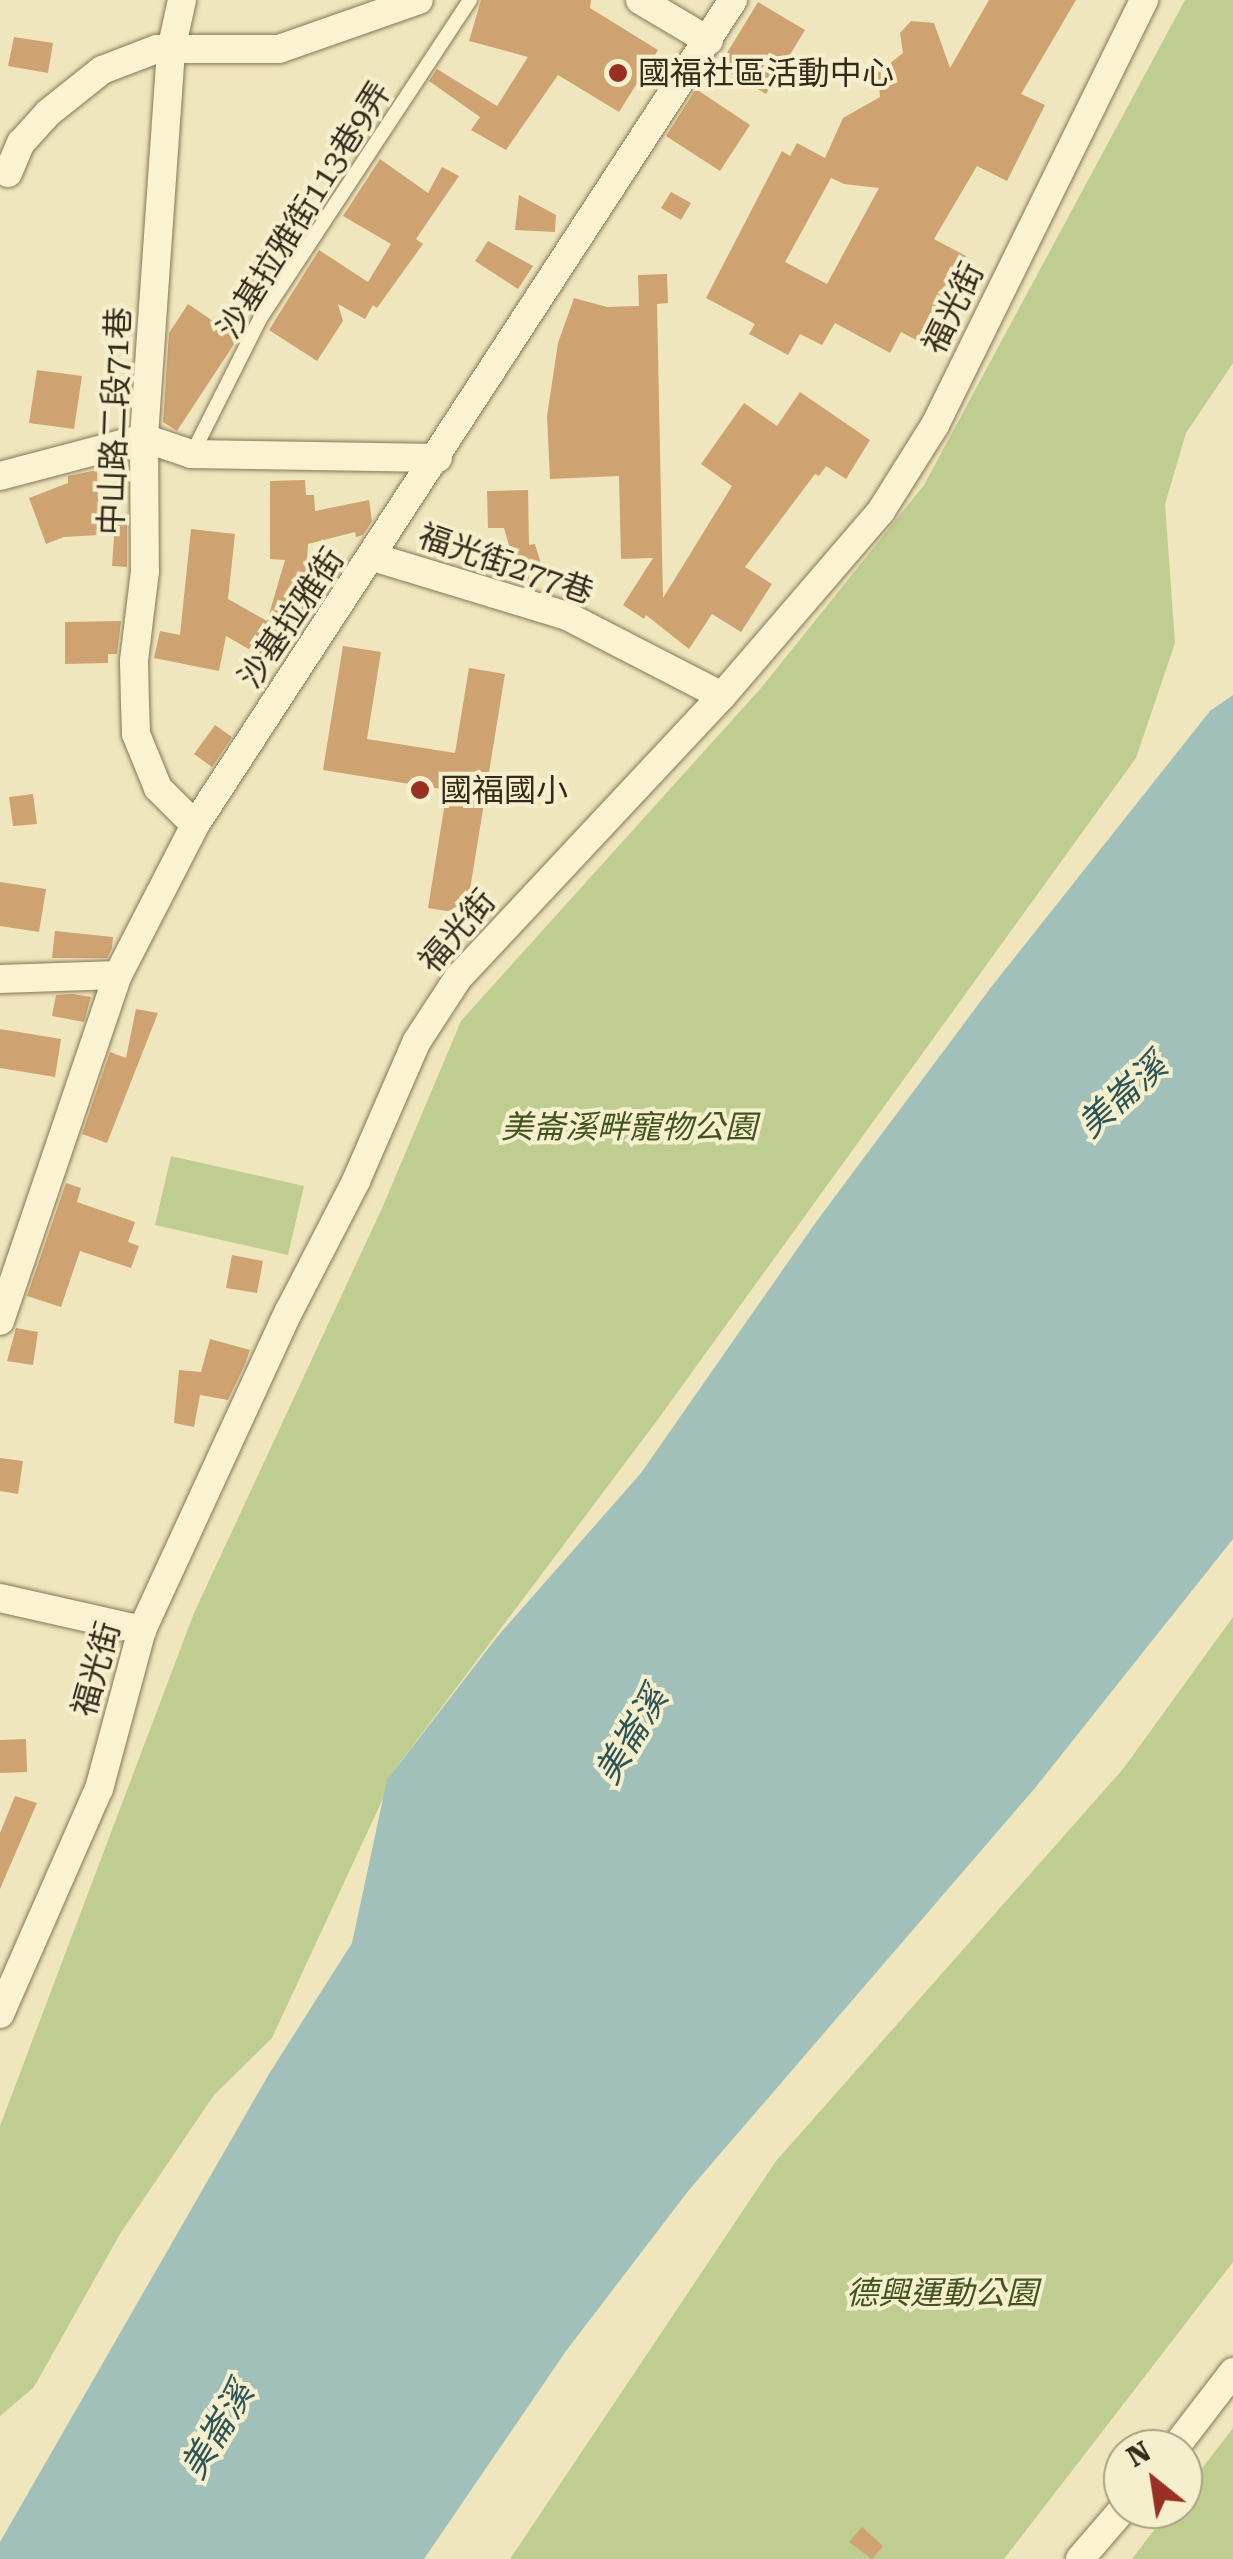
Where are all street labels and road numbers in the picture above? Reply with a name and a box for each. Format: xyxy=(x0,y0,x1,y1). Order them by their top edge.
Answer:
street label: 沙基拉雅街113巷9弄 xyxy=(209,74,399,346)
street label: 福光街 xyxy=(915,256,991,360)
street label: 中山路二段71巷 xyxy=(92,306,138,536)
street label: 福光街277巷 xyxy=(414,516,598,612)
street label: 沙基拉雅街 xyxy=(230,541,352,695)
street label: 福光街 xyxy=(411,882,503,980)
street label: 福光街 xyxy=(64,1618,128,1720)

